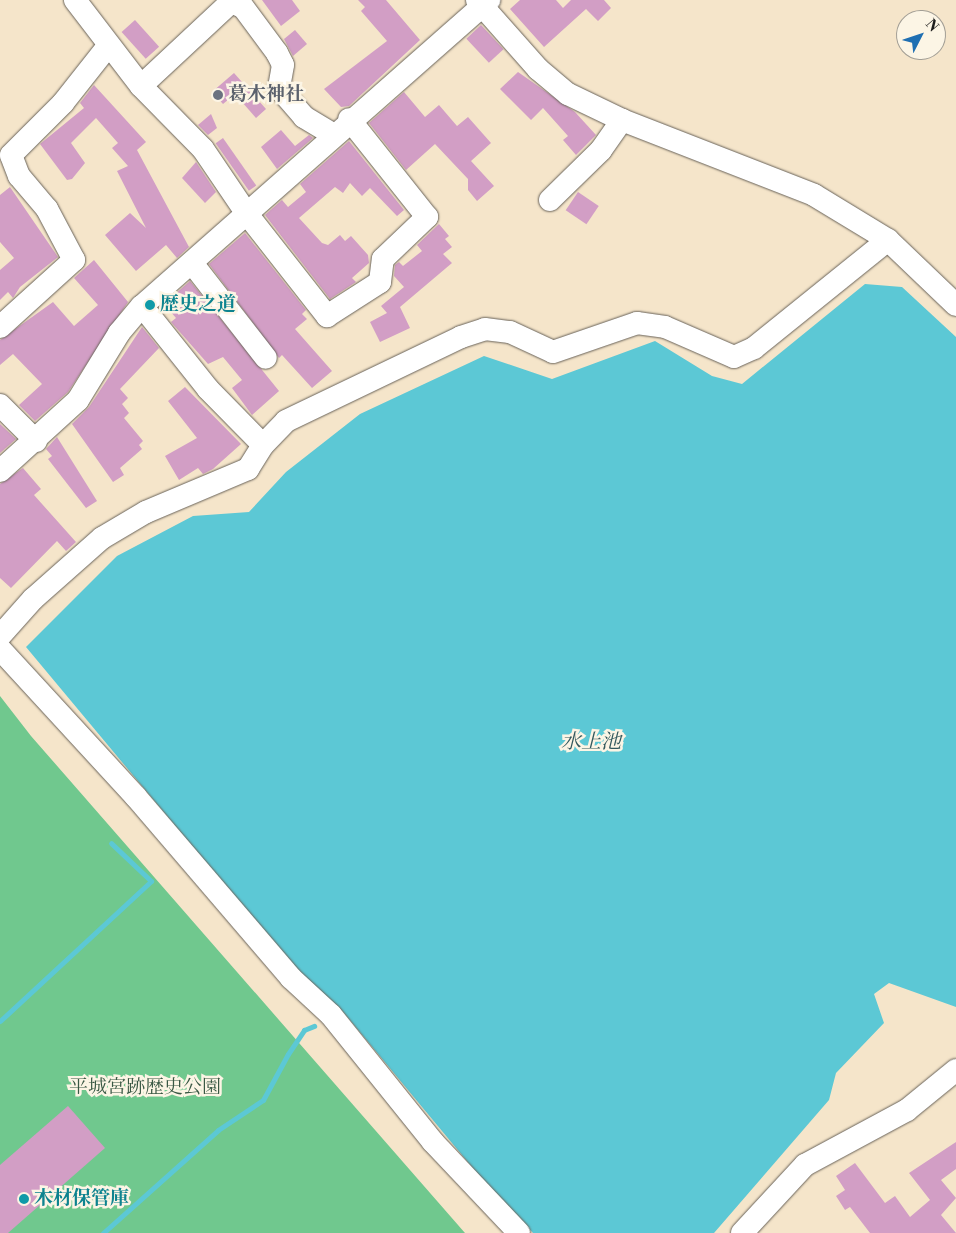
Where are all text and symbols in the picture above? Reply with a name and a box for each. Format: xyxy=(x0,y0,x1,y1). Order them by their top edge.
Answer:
north arrow xyxy=(896,10,946,60)
text: N xyxy=(921,16,942,36)
place label: 葛木神社 xyxy=(228,84,304,106)
marker: 葛木神社 xyxy=(212,89,224,101)
place label: 歴史之道 xyxy=(160,294,236,316)
marker: 歴史之道 xyxy=(144,299,156,311)
water label: 水上池 xyxy=(561,730,621,754)
park label: 平城宮跡歴史公園 xyxy=(69,1077,221,1099)
place label: 木材保管庫 xyxy=(34,1188,129,1210)
marker: 木材保管庫 xyxy=(18,1193,30,1205)

